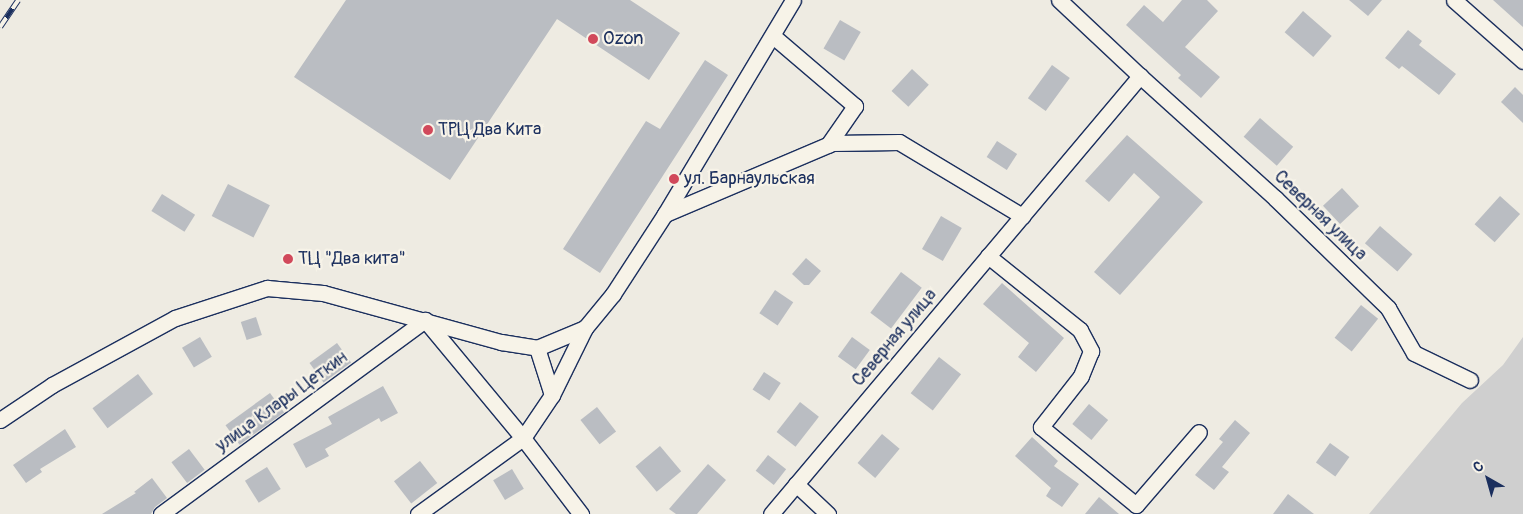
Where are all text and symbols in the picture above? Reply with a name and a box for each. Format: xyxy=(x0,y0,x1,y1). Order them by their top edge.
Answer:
place label: Ozon xyxy=(603,28,643,50)
marker: Ozon xyxy=(587,33,599,45)
place label: ТРЦ Два Кита xyxy=(438,119,541,141)
marker: ТРЦ Два Кита xyxy=(422,124,434,136)
street label: Северная улица xyxy=(1269,166,1371,266)
place label: ул. Барнаульская xyxy=(684,168,815,190)
marker: ул. Барнаульская xyxy=(668,173,680,185)
place label: ТЦ "Два кита" xyxy=(298,248,406,270)
marker: ТЦ "Два кита" xyxy=(282,253,294,265)
street label: Северная улица xyxy=(848,285,942,391)
street label: улица Клары Цеткин xyxy=(212,347,352,457)
north arrow xyxy=(1463,454,1513,504)
text: С xyxy=(1470,457,1487,476)

